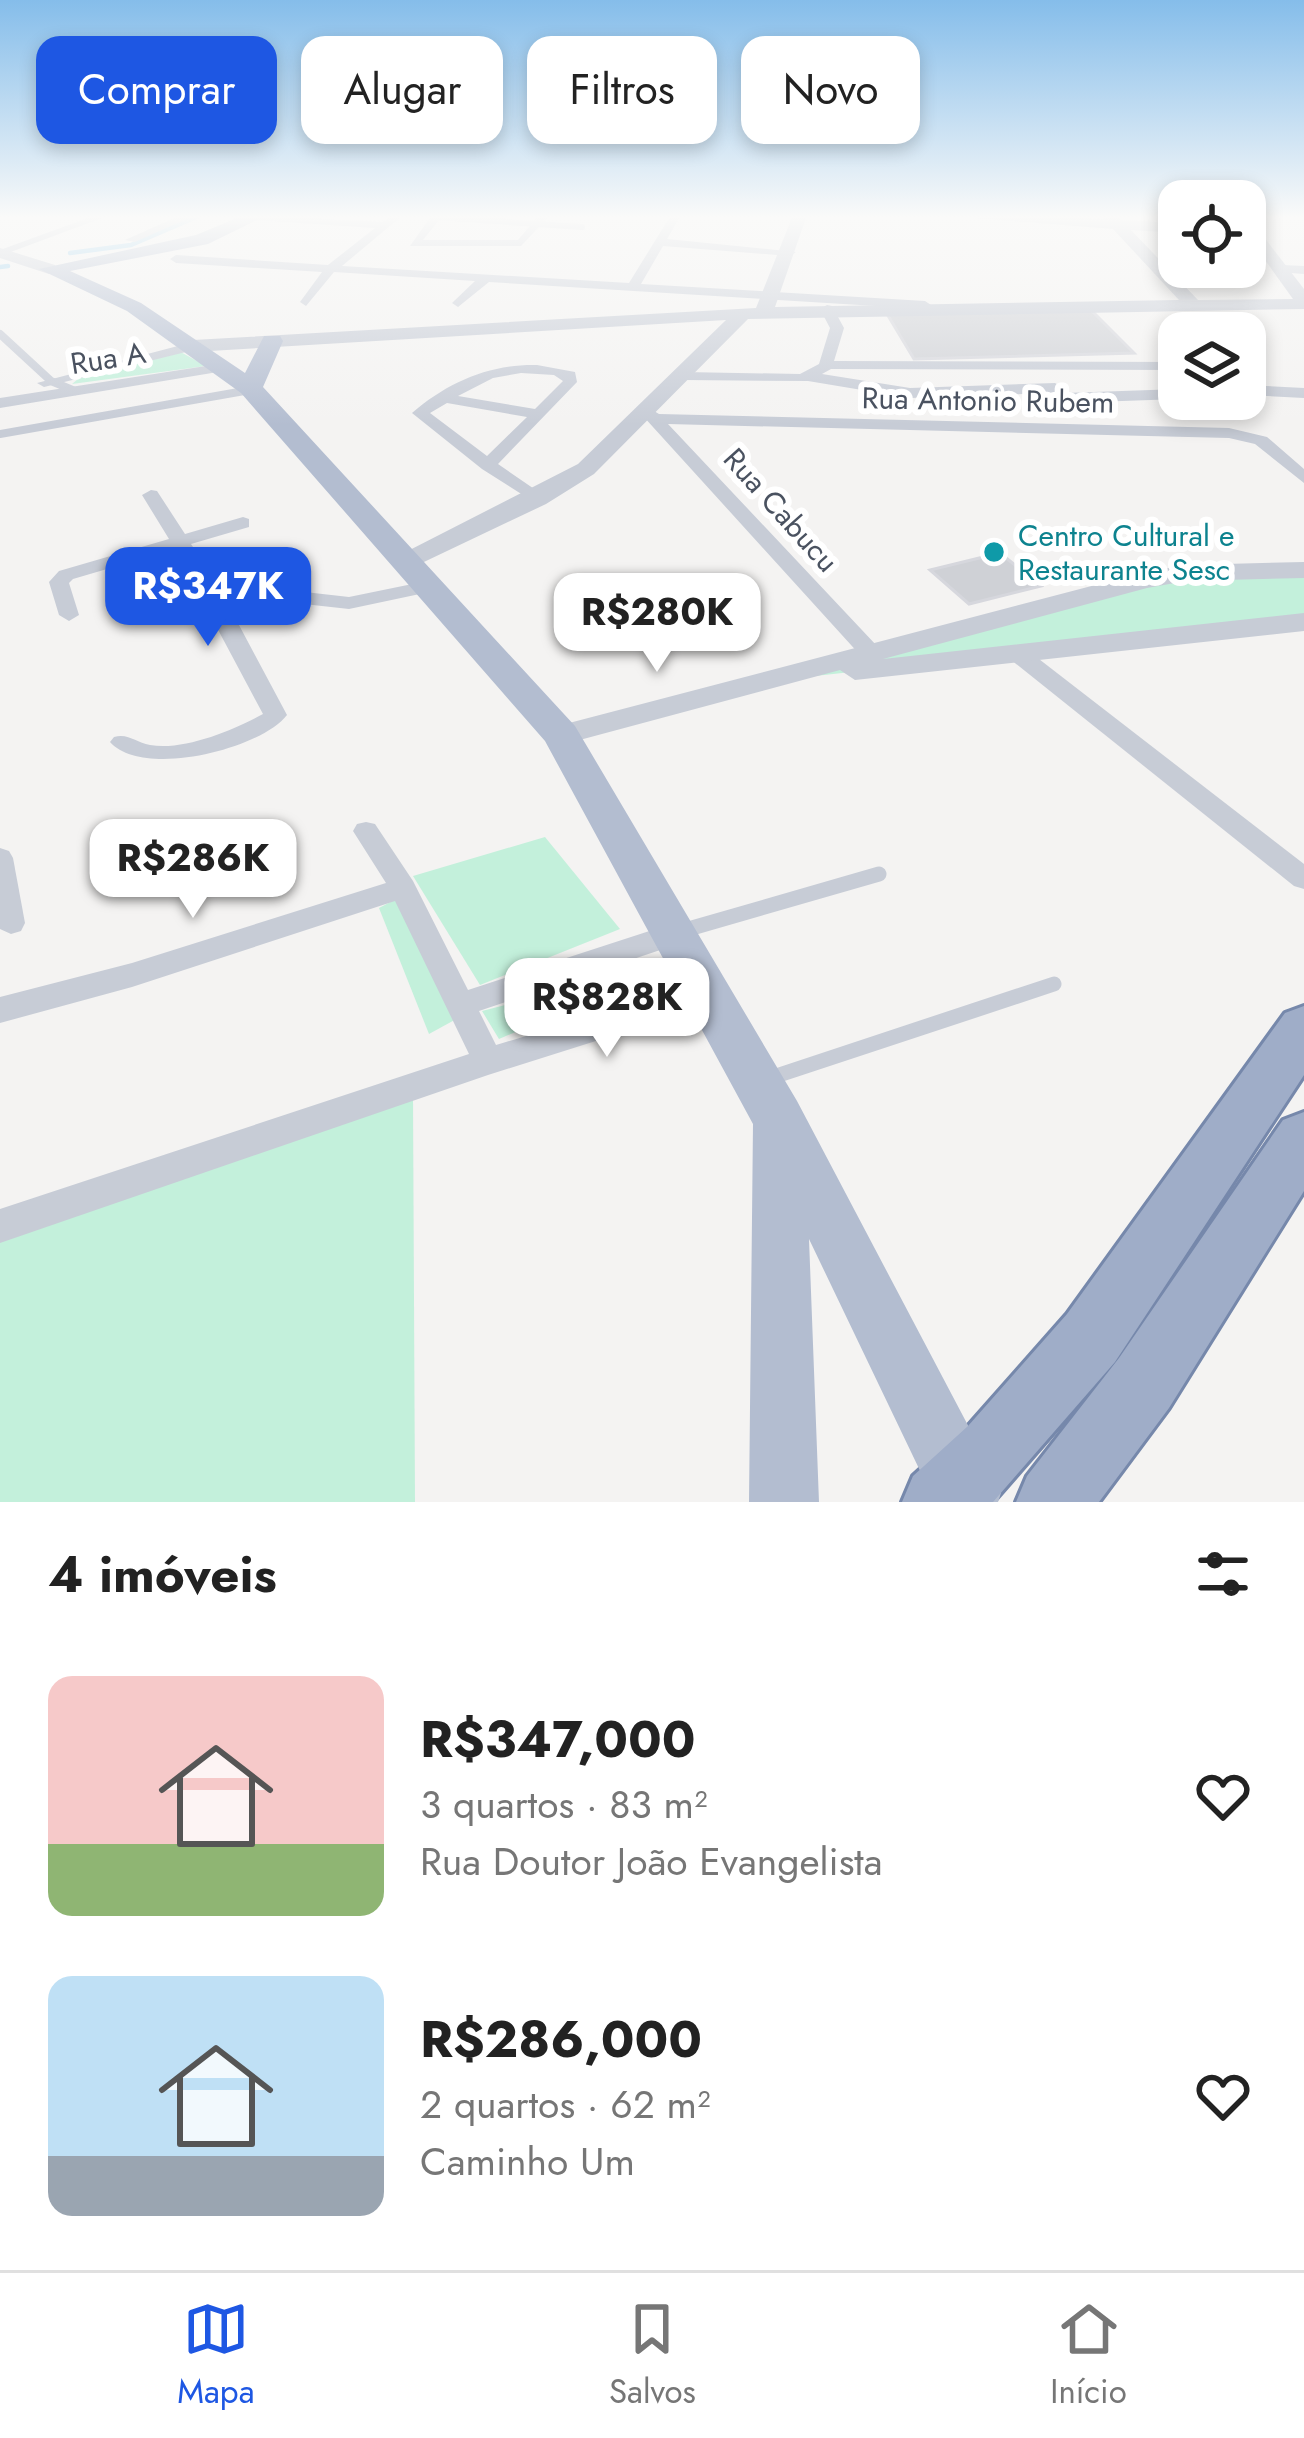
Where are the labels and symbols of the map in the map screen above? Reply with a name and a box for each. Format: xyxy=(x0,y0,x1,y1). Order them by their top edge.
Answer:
street label: Rua A xyxy=(67,331,149,385)
street label: Rua Antonio Rubem xyxy=(861,376,1115,424)
street label: Rua Cabucu xyxy=(714,438,848,582)
place label: Centro Cultural e Restaurante Sesc xyxy=(1018,514,1234,591)
marker: Centro Cultural e Restaurante Sesc xyxy=(981,539,1007,565)
pin: R$347K xyxy=(110,547,306,649)
pin: R$280K xyxy=(559,573,755,675)
pin: R$286K xyxy=(95,819,291,921)
pin: R$828K xyxy=(509,958,705,1060)

